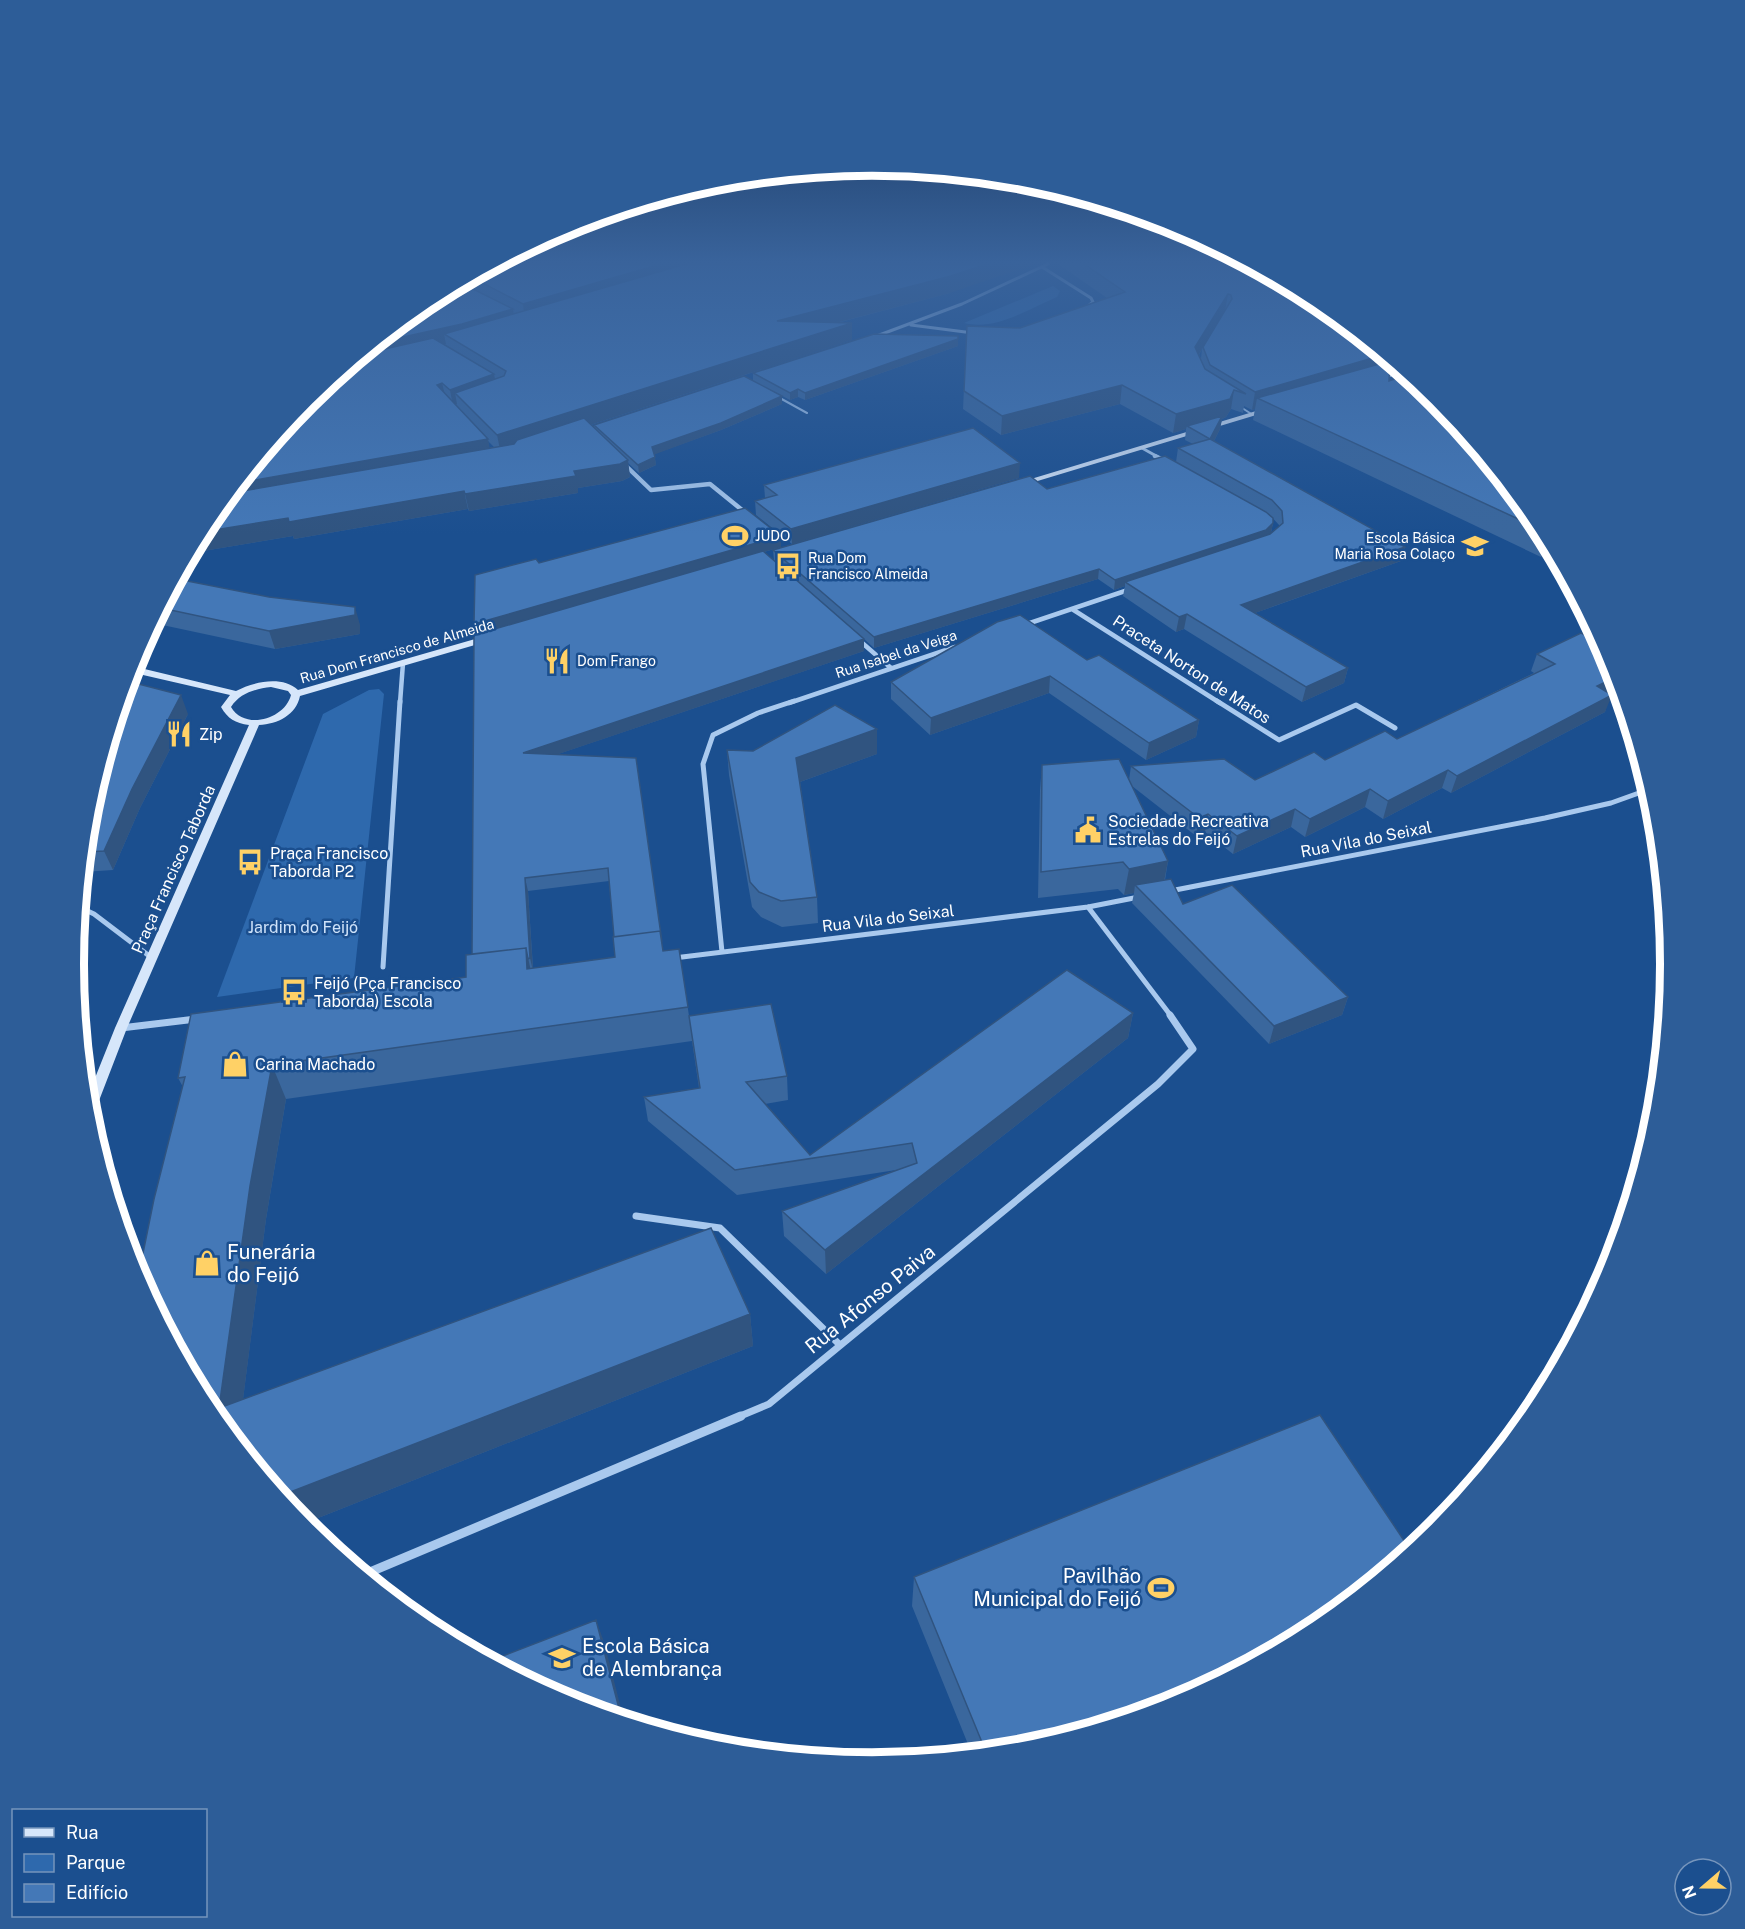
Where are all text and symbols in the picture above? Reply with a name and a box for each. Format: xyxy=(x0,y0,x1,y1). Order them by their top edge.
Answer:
sports icon: JUDO xyxy=(720,521,750,551)
place label: JUDO xyxy=(755,528,790,544)
place label: Escola Básica Maria Rosa Colaço xyxy=(1334,530,1455,562)
school or university icon: Escola Básica Maria Rosa Colaço xyxy=(1460,531,1490,561)
place label: Rua Dom Francisco Almeida xyxy=(808,550,928,582)
bus stop icon: Rua Dom Francisco Almeida xyxy=(773,551,803,581)
street label: Praceta Norton de Matos xyxy=(1109,611,1274,728)
street label: Rua Dom Francisco de Almeida xyxy=(298,616,496,686)
street label: Rua Isabel da Veiga xyxy=(833,627,959,681)
restaurant icon: Dom Frango xyxy=(542,646,572,676)
place label: Dom Frango xyxy=(577,653,656,669)
restaurant icon: Zip xyxy=(164,719,194,749)
place label: Zip xyxy=(199,725,223,744)
street label: Praça Francisco Taborda xyxy=(128,782,219,956)
place label: Sociedade Recreativa Estrelas do Feijó xyxy=(1108,812,1269,849)
public building icon: Sociedade Recreativa Estrelas do Feijó xyxy=(1073,815,1103,845)
street label: Rua Vila do Seixal xyxy=(1299,817,1433,862)
place label: Praça Francisco Taborda P2 xyxy=(270,844,388,881)
bus stop icon: Praça Francisco Taborda P2 xyxy=(235,847,265,877)
street label: Rua Vila do Seixal xyxy=(821,901,955,936)
park label: Jardim do Feijó xyxy=(248,918,358,937)
place label: Feijó (Pça Francisco Taborda) Escola xyxy=(314,974,461,1011)
bus stop icon: Feijó (Pça Francisco Taborda) Escola xyxy=(279,977,309,1007)
shop icon: Carina Machado xyxy=(220,1049,250,1079)
place label: Carina Machado xyxy=(255,1055,375,1074)
street label: Rua Afonso Paiva xyxy=(800,1239,940,1359)
place label: Funerária do Feijó xyxy=(227,1240,316,1287)
shop icon: Funerária do Feijó xyxy=(192,1248,222,1278)
place label: Pavilhão Municipal do Feijó xyxy=(973,1564,1141,1611)
sports icon: Pavilhão Municipal do Feijó xyxy=(1146,1573,1176,1603)
place label: Escola Básica de Alembrança xyxy=(582,1634,722,1681)
school or university icon: Escola Básica de Alembrança xyxy=(547,1643,577,1673)
legend xyxy=(12,1809,207,1917)
text: Rua xyxy=(66,1822,98,1843)
text: Parque xyxy=(66,1852,126,1873)
north arrow xyxy=(1673,1857,1733,1917)
text: Edifício xyxy=(66,1882,128,1903)
text: N xyxy=(1678,1883,1700,1901)

